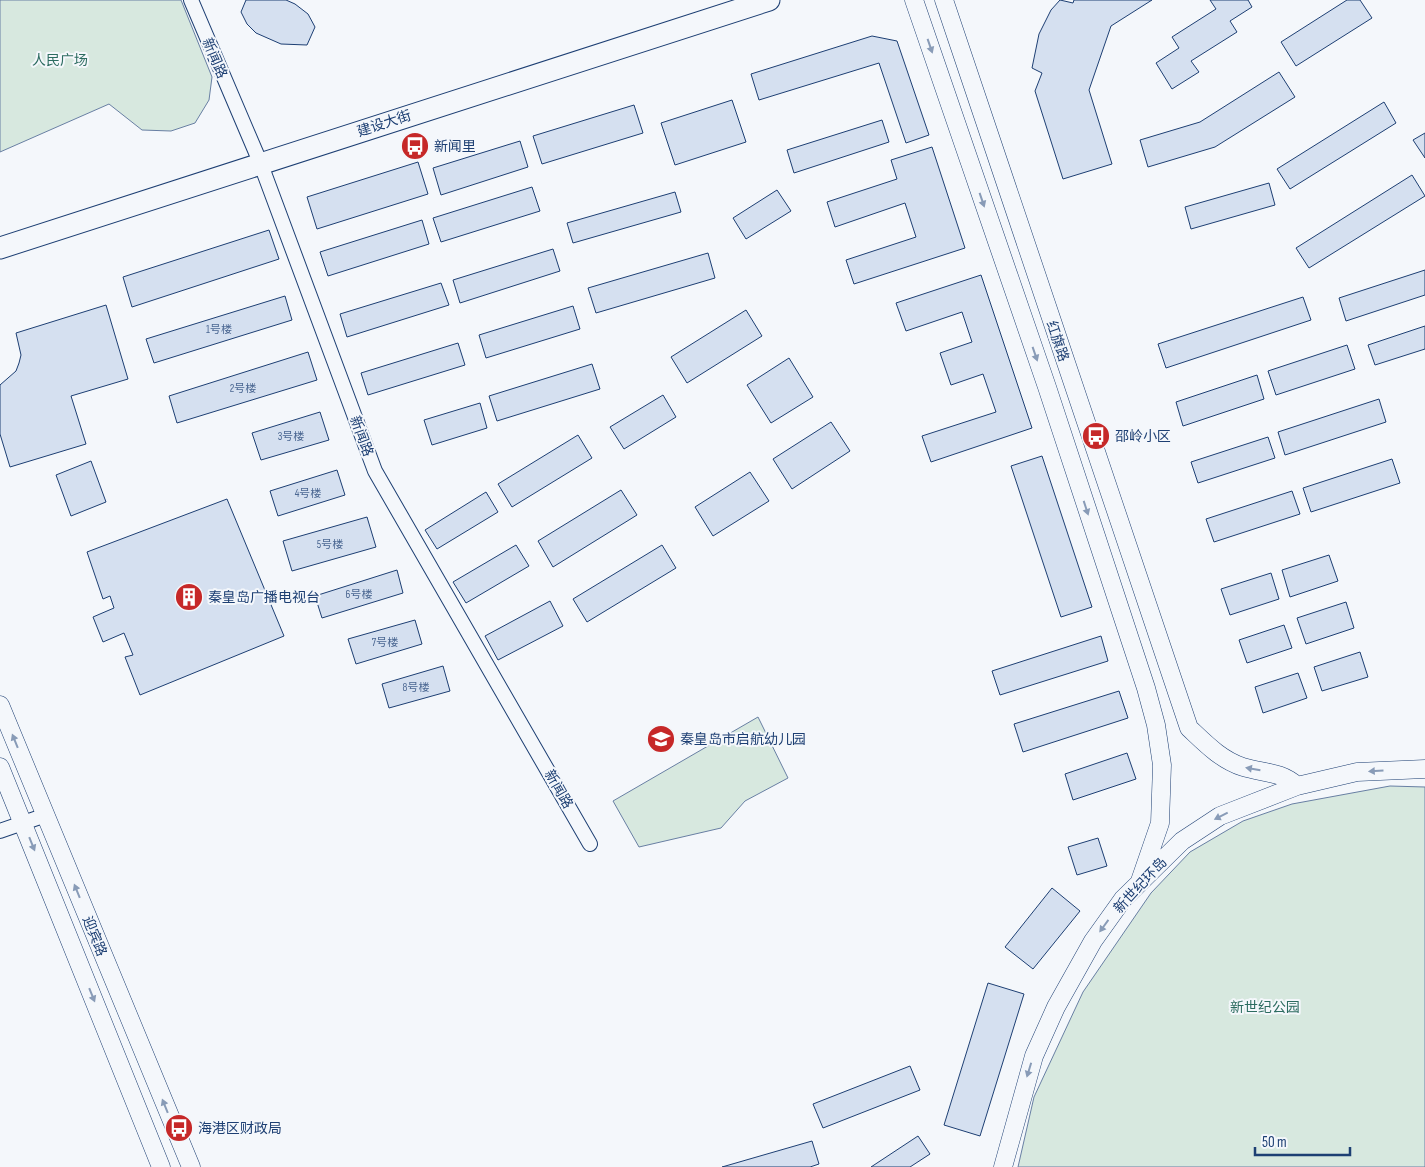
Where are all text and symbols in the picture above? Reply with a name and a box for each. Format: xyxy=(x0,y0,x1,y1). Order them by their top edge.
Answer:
street label: 新闻路 xyxy=(199,36,231,81)
one-way arrow xyxy=(926,39,934,54)
park label: 人民广场 xyxy=(32,52,88,69)
street label: 建设大街 xyxy=(355,107,413,140)
bus stop icon: 新闻里 xyxy=(400,131,430,161)
place label: 新闻里 xyxy=(434,138,476,155)
one-way arrow xyxy=(979,193,987,208)
street label: 红旗路 xyxy=(1043,319,1072,364)
house number: 1号楼 xyxy=(206,323,232,336)
one-way arrow xyxy=(1032,346,1040,361)
house number: 2号楼 xyxy=(230,382,256,395)
street label: 新闻路 xyxy=(346,414,377,459)
bus stop icon: 邵岭小区 xyxy=(1081,421,1111,451)
place label: 邵岭小区 xyxy=(1115,428,1171,445)
house number: 3号楼 xyxy=(278,430,304,443)
house number: 4号楼 xyxy=(295,487,321,500)
one-way arrow xyxy=(1083,501,1091,516)
house number: 5号楼 xyxy=(317,538,343,551)
building icon: 秦皇岛广播电视台 xyxy=(174,582,204,612)
house number: 6号楼 xyxy=(346,588,372,601)
place label: 秦皇岛广播电视台 xyxy=(208,589,320,606)
house number: 7号楼 xyxy=(372,636,398,649)
house number: 8号楼 xyxy=(403,681,429,694)
school or university icon: 秦皇岛市启航幼儿园 xyxy=(646,724,676,754)
place label: 秦皇岛市启航幼儿园 xyxy=(680,731,806,748)
one-way arrow xyxy=(11,733,18,748)
one-way arrow xyxy=(1244,764,1260,772)
street label: 新闻路 xyxy=(541,767,576,812)
one-way arrow xyxy=(1368,768,1384,776)
one-way arrow xyxy=(1214,812,1229,820)
one-way arrow xyxy=(28,837,36,852)
street label: 新世纪环岛 xyxy=(1110,854,1170,917)
one-way arrow xyxy=(73,883,81,898)
street label: 迎宾路 xyxy=(79,914,110,959)
one-way arrow xyxy=(1099,919,1109,933)
one-way arrow xyxy=(88,988,96,1003)
park label: 新世纪公园 xyxy=(1230,999,1300,1016)
one-way arrow xyxy=(1025,1062,1033,1077)
one-way arrow xyxy=(161,1099,169,1113)
bus stop icon: 海港区财政局 xyxy=(164,1113,194,1143)
place label: 海港区财政局 xyxy=(198,1120,282,1137)
scale bar xyxy=(1255,1124,1350,1156)
text: 50 m xyxy=(1262,1133,1287,1152)

